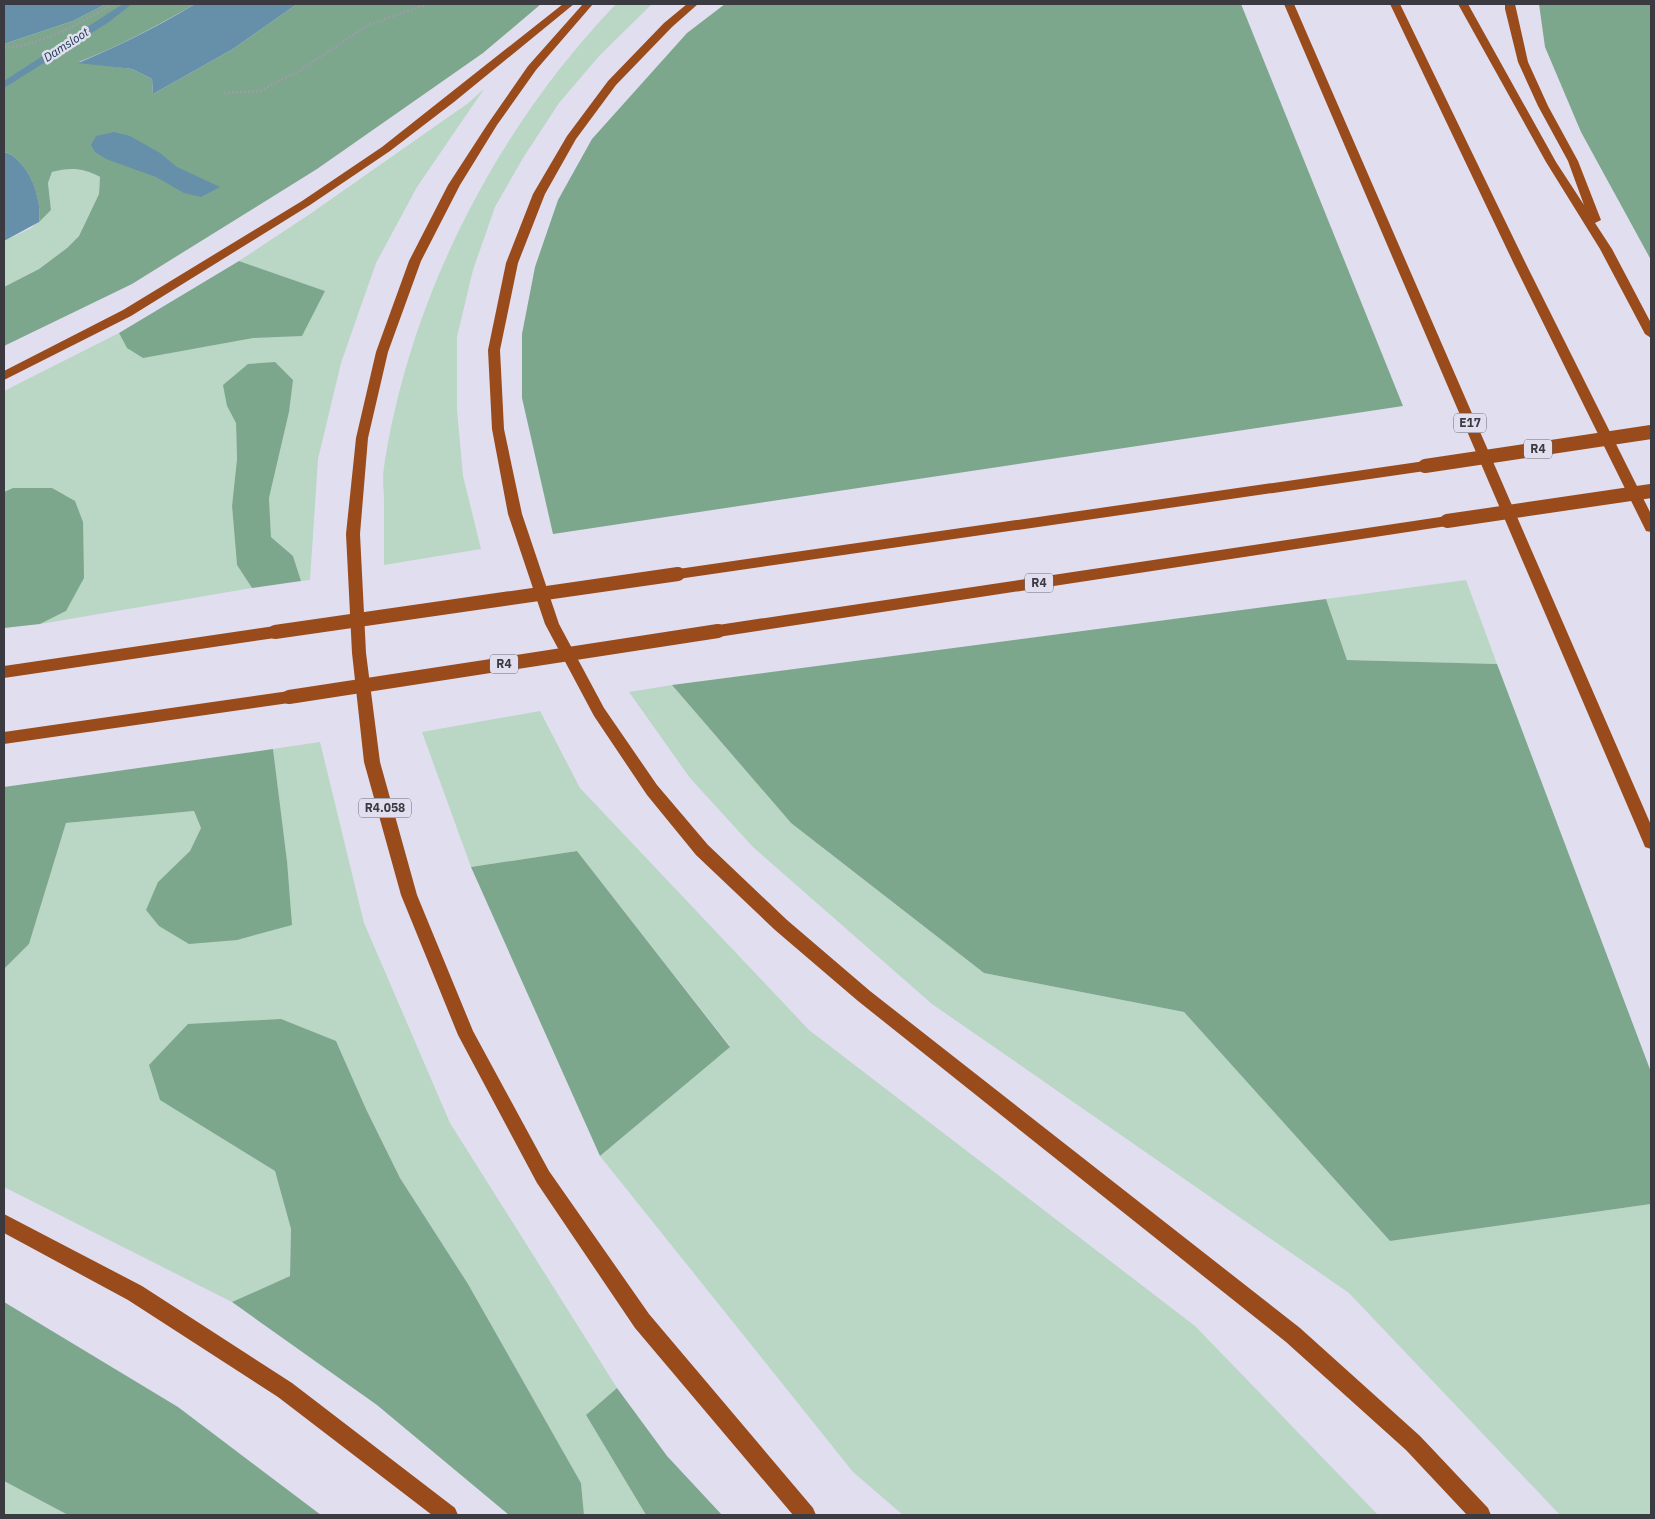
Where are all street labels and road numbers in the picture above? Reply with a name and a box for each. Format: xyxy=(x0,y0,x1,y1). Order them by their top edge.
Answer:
road number: E17 xyxy=(1454,413,1486,432)
road number: R4 xyxy=(1524,439,1552,458)
road number: R4 xyxy=(1025,574,1053,592)
road number: R4 xyxy=(490,654,518,674)
road number: R4.058 xyxy=(359,798,411,818)

